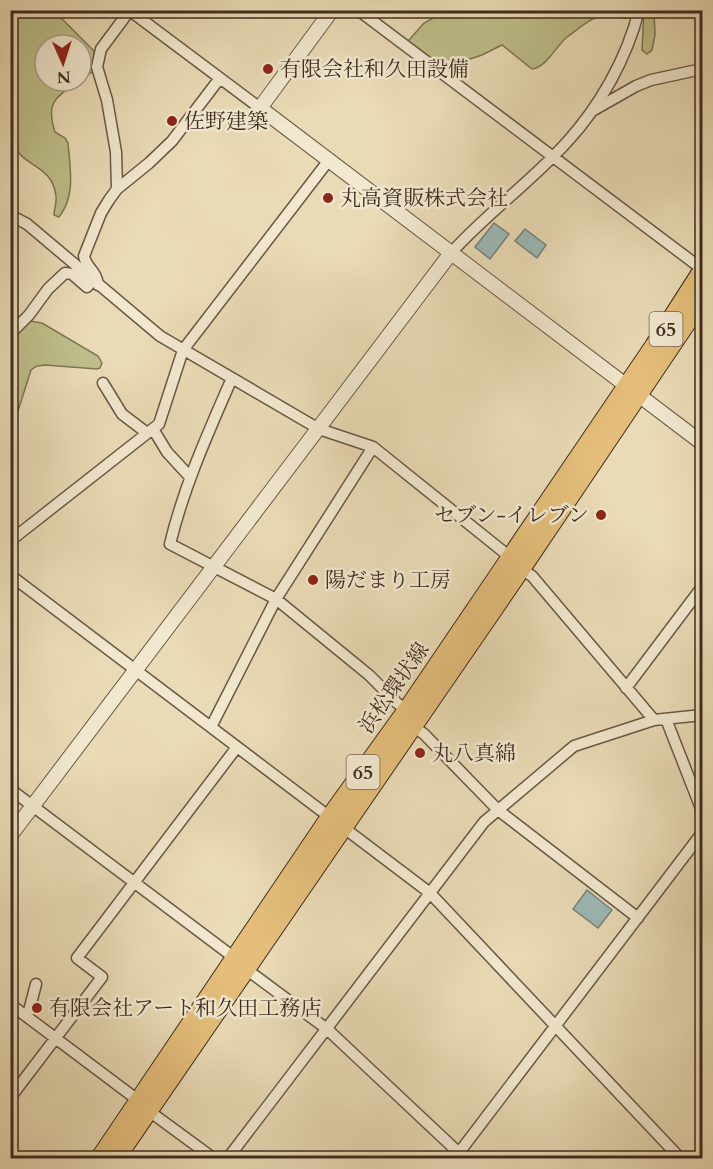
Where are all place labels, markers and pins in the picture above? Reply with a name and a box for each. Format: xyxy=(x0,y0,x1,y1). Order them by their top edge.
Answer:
place label: 有限会社和久田設備 xyxy=(280,55,469,84)
marker: 有限会社和久田設備 xyxy=(261,62,275,76)
place label: 佐野建築 xyxy=(184,107,268,136)
marker: 佐野建築 xyxy=(165,114,179,128)
place label: 丸高資販株式会社 xyxy=(340,184,508,213)
marker: 丸高資販株式会社 xyxy=(321,191,335,205)
place label: セブン-イレブン xyxy=(434,501,589,530)
marker: セブン-イレブン xyxy=(594,508,608,522)
place label: 陽だまり工房 xyxy=(325,566,451,595)
marker: 陽だまり工房 xyxy=(306,573,320,587)
place label: 丸八真綿 xyxy=(432,739,516,768)
marker: 丸八真綿 xyxy=(413,746,427,760)
place label: 有限会社アート和久田工務店 xyxy=(49,994,321,1023)
marker: 有限会社アート和久田工務店 xyxy=(30,1001,44,1015)

